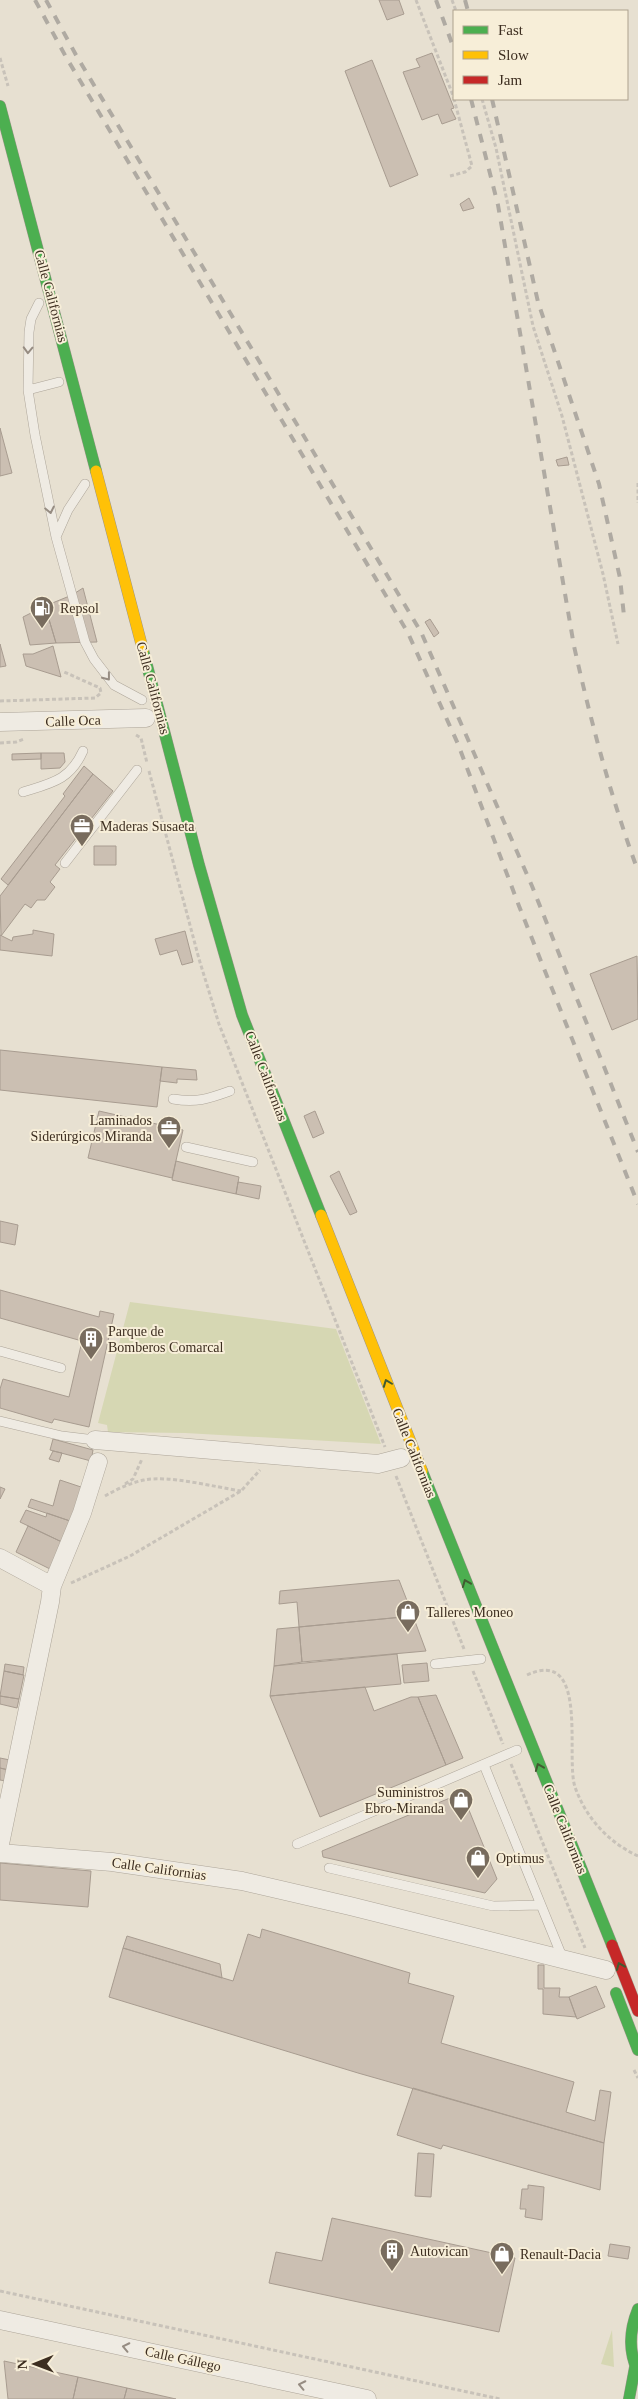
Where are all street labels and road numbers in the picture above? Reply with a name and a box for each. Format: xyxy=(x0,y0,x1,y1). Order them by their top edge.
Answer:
street label: Calle Californias xyxy=(31,248,71,344)
street label: Calle Californias xyxy=(133,640,173,736)
street label: Calle Oca xyxy=(45,713,102,729)
street label: Calle Californias xyxy=(242,1029,290,1123)
street label: Calle Californias xyxy=(389,1406,439,1500)
street label: Calle Californias xyxy=(540,1782,590,1876)
street label: Calle Californias xyxy=(111,1855,207,1883)
street label: Calle Gállego xyxy=(144,2344,222,2374)

